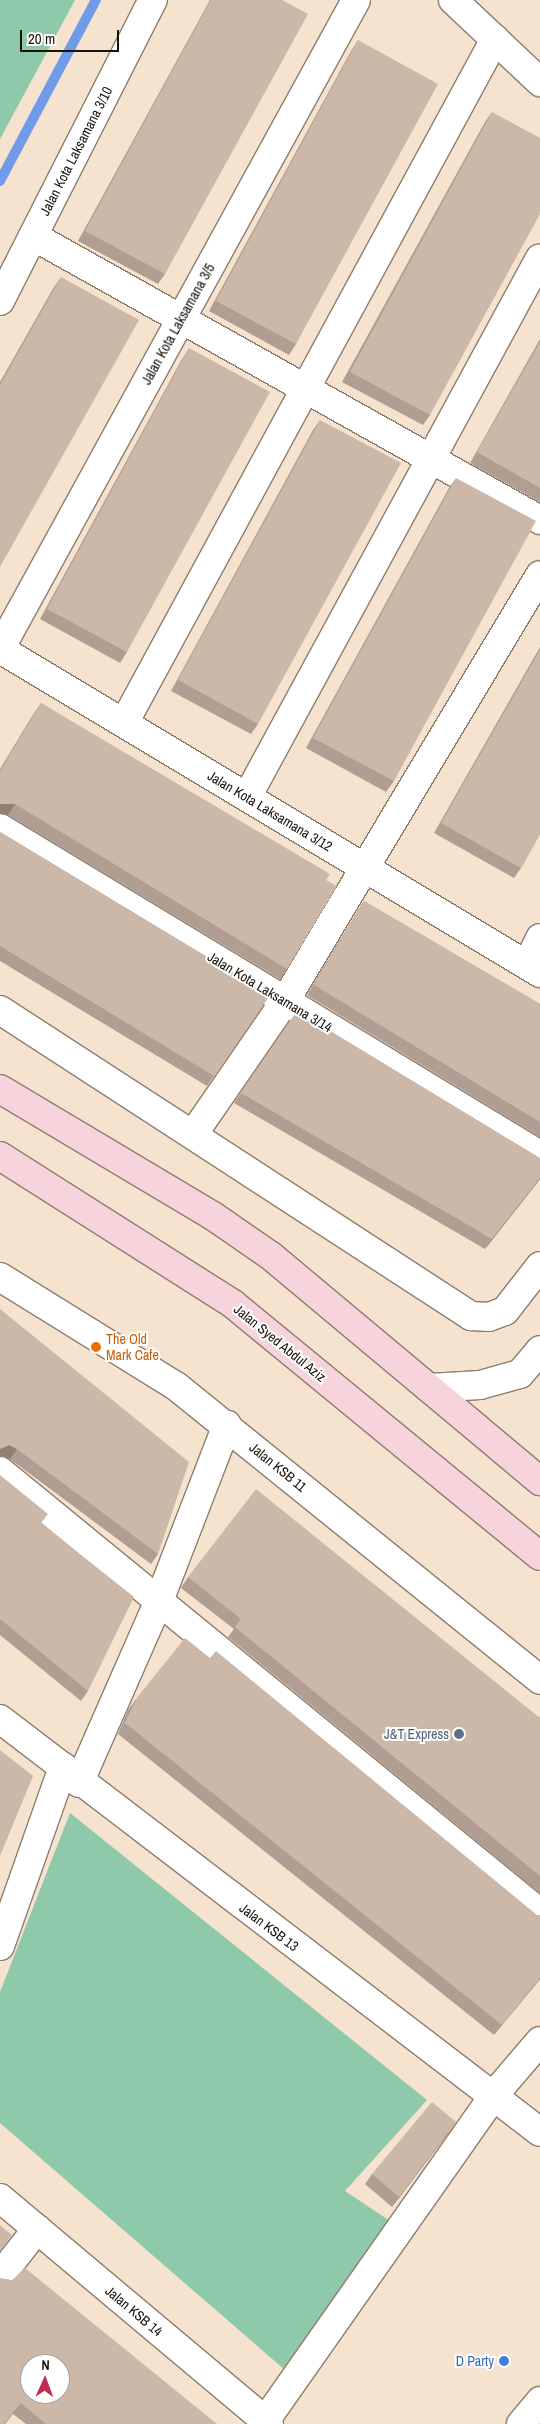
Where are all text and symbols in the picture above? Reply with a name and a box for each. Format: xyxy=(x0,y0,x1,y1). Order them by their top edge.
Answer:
scale bar xyxy=(22,20,121,52)
text: 20 m xyxy=(28,28,55,49)
street label: Jalan Kota Laksamana 3/10 xyxy=(36,84,116,218)
street label: Jalan Kota Laksamana 3/5 xyxy=(138,260,218,388)
street label: Jalan Kota Laksamana 3/12 xyxy=(205,767,335,855)
street label: Jalan Kota Laksamana 3/14 xyxy=(205,948,335,1036)
street label: Jalan Syed Abdul Aziz xyxy=(230,1300,330,1386)
place label: The Old Mark Cafe xyxy=(106,1331,159,1364)
marker: The Old Mark Cafe xyxy=(90,1341,102,1353)
street label: Jalan KSB 11 xyxy=(246,1439,310,1495)
place label: J&T Express xyxy=(384,1726,449,1742)
marker: J&T Express xyxy=(453,1728,465,1740)
street label: Jalan KSB 13 xyxy=(236,1899,302,1955)
street label: Jalan KSB 14 xyxy=(102,2282,166,2340)
place label: D Party xyxy=(456,2353,494,2369)
north arrow xyxy=(20,2354,70,2404)
marker: D Party xyxy=(498,2355,510,2367)
text: N xyxy=(41,2356,50,2374)

